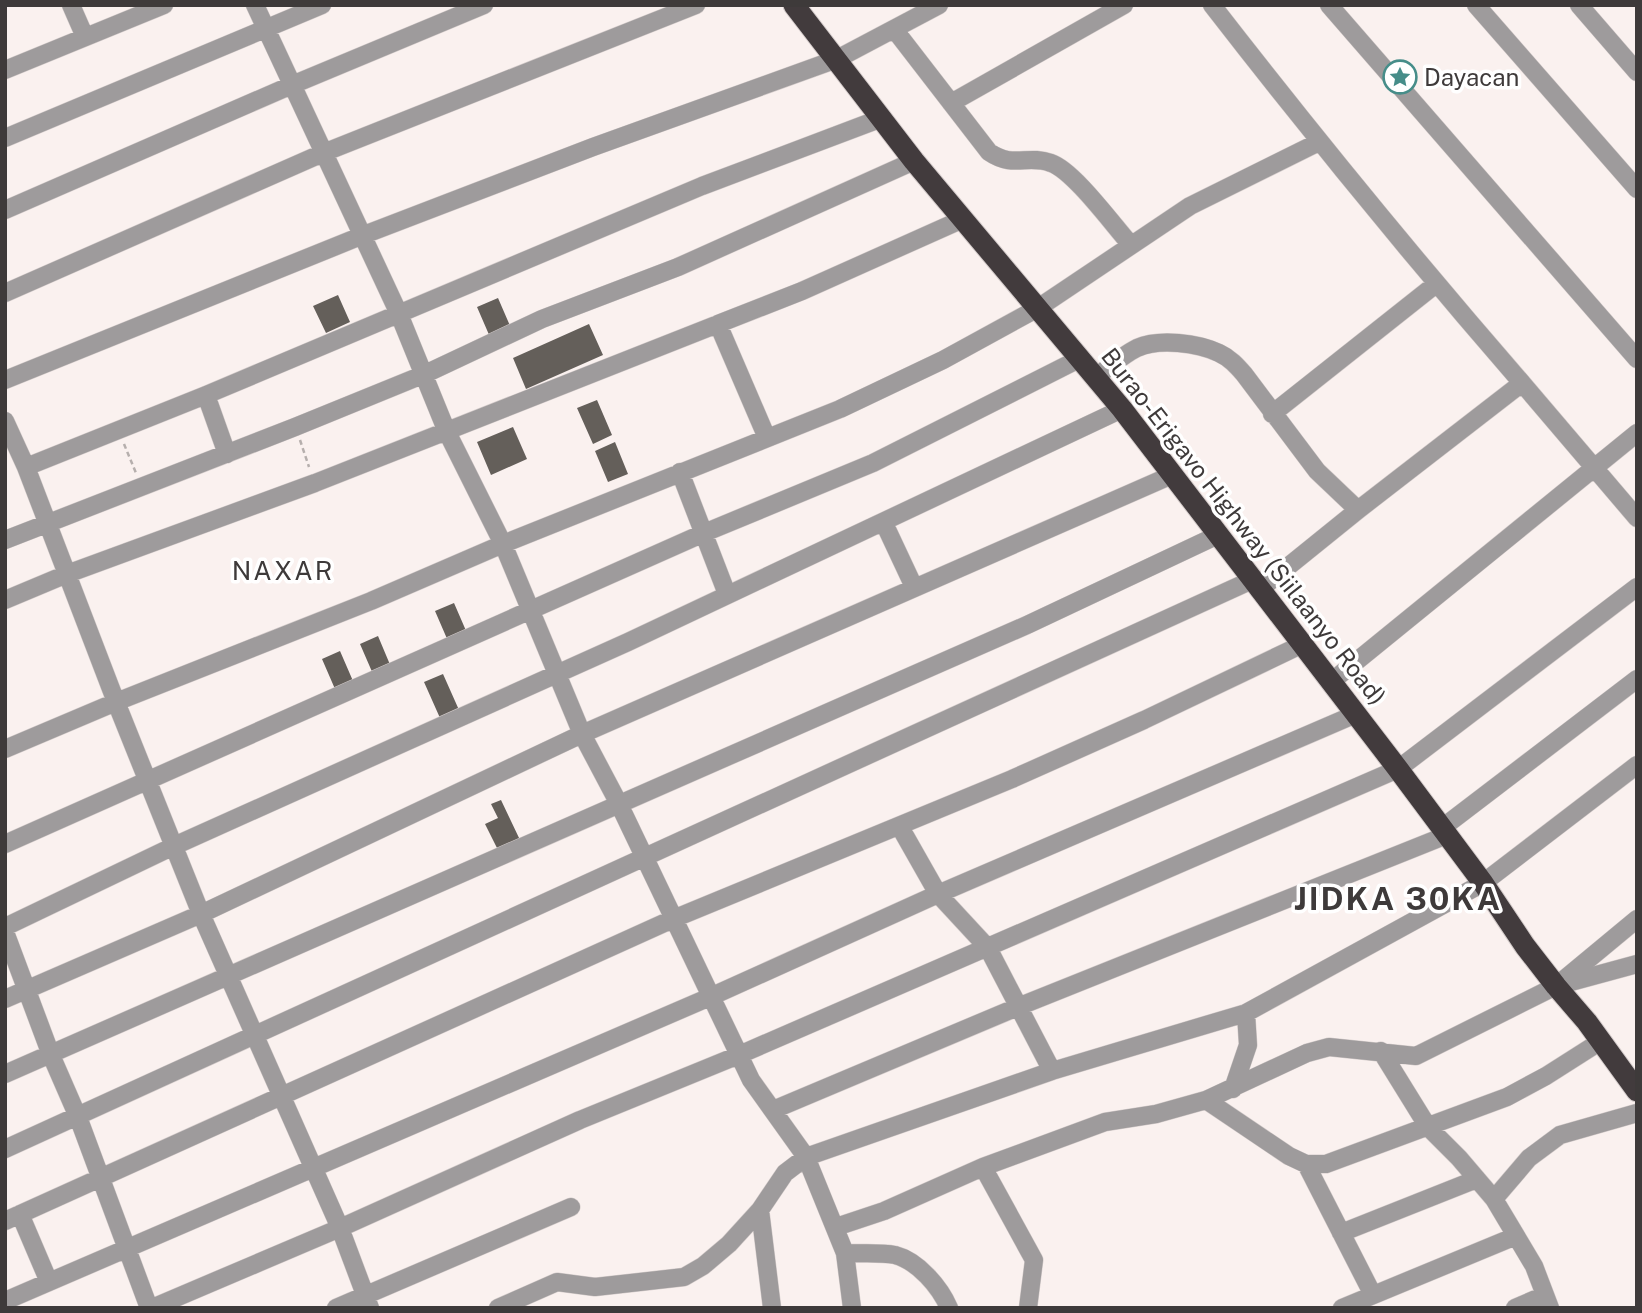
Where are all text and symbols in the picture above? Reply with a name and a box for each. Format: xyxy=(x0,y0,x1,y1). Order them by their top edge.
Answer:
place icon: Dayacan xyxy=(1381,58,1419,96)
place label: Dayacan xyxy=(1424,63,1519,91)
street label: Burao-Erigavo Highway (Siilaanyo Road) xyxy=(1096,342,1392,710)
district label: NAXAR xyxy=(232,555,334,586)
district label: JIDKA 30KA xyxy=(1294,880,1502,917)

